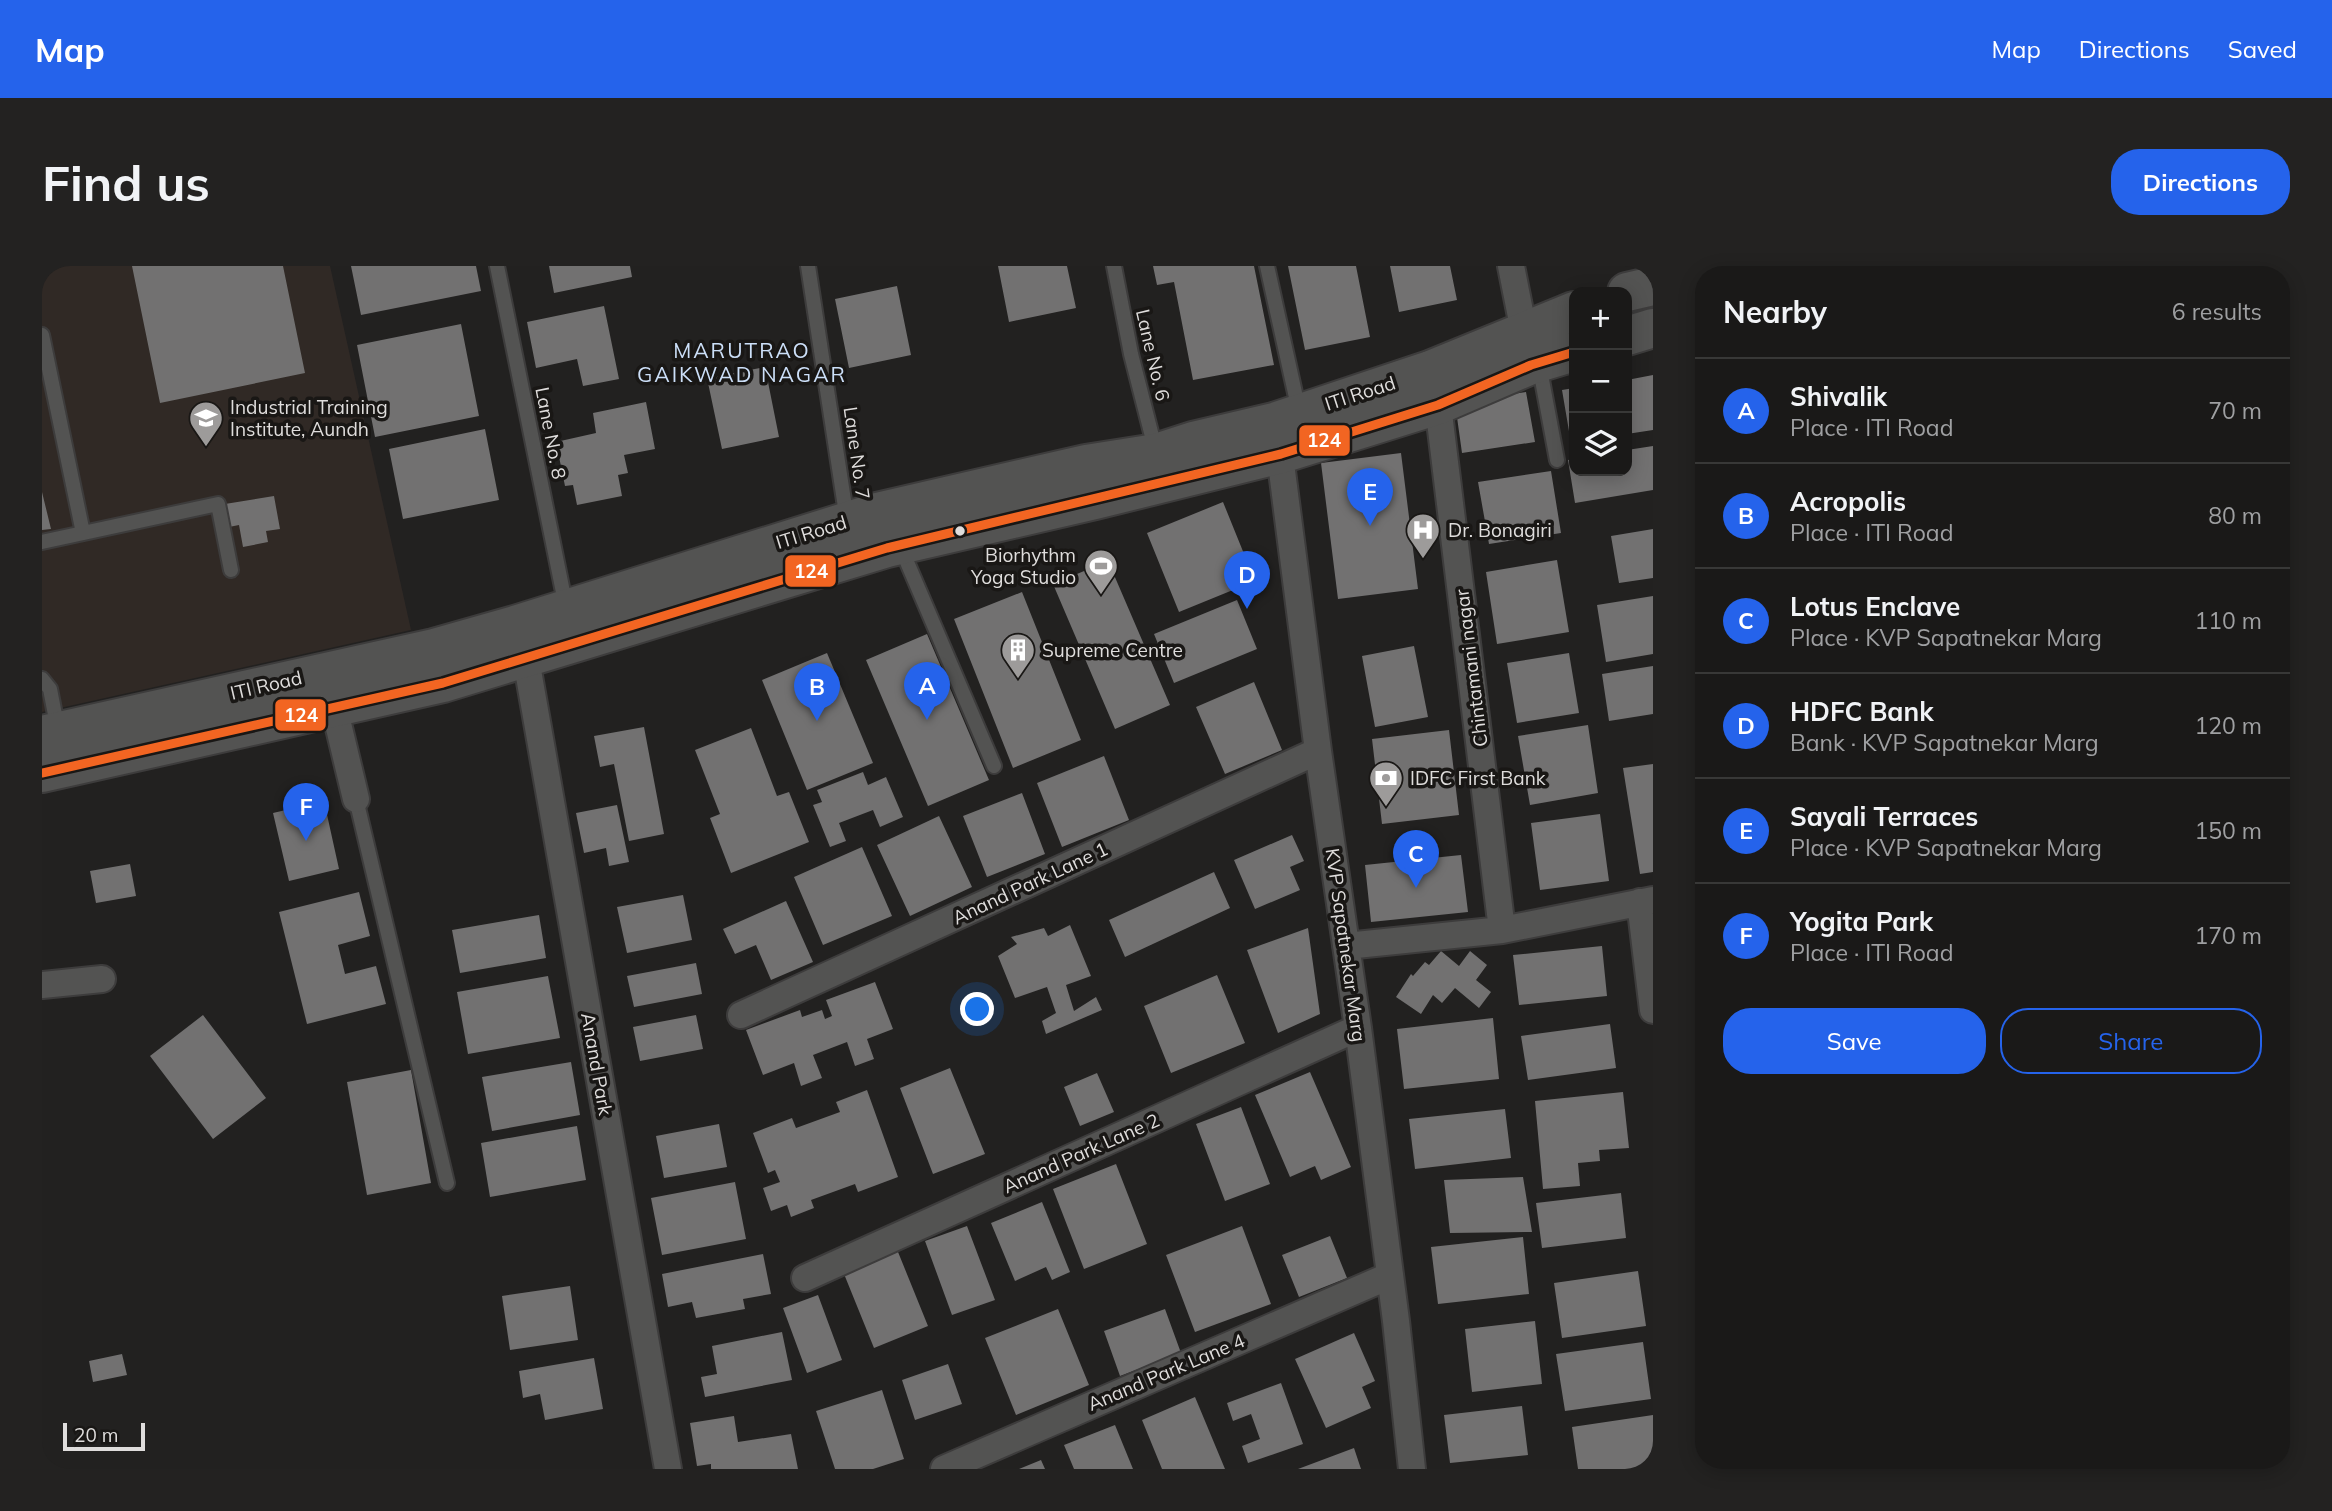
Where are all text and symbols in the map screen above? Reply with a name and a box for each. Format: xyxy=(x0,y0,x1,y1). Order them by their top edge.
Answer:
text: Map xyxy=(35,29,105,70)
text: Map xyxy=(1991,34,2041,64)
text: Directions xyxy=(2079,34,2190,64)
text: Saved xyxy=(2228,34,2297,64)
button: Directions xyxy=(2111,149,2290,215)
text: Find us xyxy=(42,152,210,213)
map controls xyxy=(1569,287,1632,476)
button: + xyxy=(1569,287,1632,350)
text: Nearby xyxy=(1723,293,1827,331)
text: 6 results xyxy=(2172,297,2262,326)
street label: Lane No. 6 xyxy=(1131,307,1175,403)
district label: MARUTRAO GAIKWAD NAGAR xyxy=(637,337,847,387)
button: − xyxy=(1569,350,1632,413)
street label: ITI Road xyxy=(1322,370,1398,416)
text: Shivalik xyxy=(1790,380,1887,413)
street label: Lane No. 8 xyxy=(530,385,572,481)
place label: Industrial Training Institute, Aundh xyxy=(230,395,388,441)
text: A xyxy=(1737,396,1755,425)
text: 70 m xyxy=(2208,396,2262,425)
school or university icon: Industrial Training Institute, Aundh xyxy=(187,399,225,448)
street label: Lane No. 7 xyxy=(839,405,875,501)
button: layers xyxy=(1569,413,1632,476)
text: Place · ITI Road xyxy=(1790,413,1953,442)
line badge: 124 xyxy=(1298,424,1351,457)
text: 124 xyxy=(1307,428,1342,452)
pin: E xyxy=(1347,468,1393,526)
text: Acropolis xyxy=(1790,485,1906,518)
text: B xyxy=(1738,501,1754,530)
text: 80 m xyxy=(2208,501,2262,530)
street label: ITI Road xyxy=(773,510,849,554)
hospital icon: Dr. Bonagiri xyxy=(1404,511,1442,560)
place label: Dr. Bonagiri xyxy=(1448,518,1552,542)
text: Place · ITI Road xyxy=(1790,518,1953,547)
unlabelled marker xyxy=(953,524,967,538)
place label: Biorhythm Yoga Studio xyxy=(970,543,1076,589)
sports icon: Biorhythm Yoga Studio xyxy=(1082,547,1120,596)
pin: D xyxy=(1224,551,1270,609)
line badge: 124 xyxy=(784,554,837,588)
text: 124 xyxy=(794,559,829,583)
street label: Chintamani nagar xyxy=(1449,588,1493,748)
text: Lotus Enclave xyxy=(1790,590,1960,623)
text: C xyxy=(1738,606,1754,635)
text: 110 m xyxy=(2194,606,2262,635)
text: Place · KVP Sapatnekar Marg xyxy=(1790,623,2102,652)
building icon: Supreme Centre xyxy=(999,631,1037,680)
place label: Supreme Centre xyxy=(1042,638,1183,662)
pin: A xyxy=(904,662,950,720)
pin: B xyxy=(794,663,840,721)
street label: ITI Road xyxy=(228,665,304,705)
text: HDFC Bank xyxy=(1790,695,1934,728)
line badge: 124 xyxy=(274,698,327,732)
text: 124 xyxy=(284,703,319,727)
text: D xyxy=(1737,711,1755,740)
text: 120 m xyxy=(2194,711,2262,740)
text: Bank · KVP Sapatnekar Marg xyxy=(1790,728,2099,757)
bank icon: IDFC First Bank xyxy=(1367,759,1405,808)
place label: IDFC First Bank xyxy=(1410,766,1546,790)
pin: F xyxy=(283,783,329,841)
text: Sayali Terraces xyxy=(1790,800,1978,833)
text: E xyxy=(1739,816,1753,845)
text: 150 m xyxy=(2194,816,2262,845)
pin: C xyxy=(1393,830,1439,888)
text: Place · KVP Sapatnekar Marg xyxy=(1790,833,2102,862)
street label: Anand Park Lane 1 xyxy=(949,837,1111,929)
street label: KVP Sapatnekar Marg xyxy=(1321,847,1371,1043)
text: Yogita Park xyxy=(1790,905,1933,938)
text: F xyxy=(1739,921,1753,950)
text: 170 m xyxy=(2194,921,2262,950)
text: Place · ITI Road xyxy=(1790,938,1953,967)
your location xyxy=(960,992,994,1026)
button: Save xyxy=(1723,1008,1986,1074)
button: Share xyxy=(2000,1008,2262,1074)
street label: Anand Park xyxy=(576,1011,618,1117)
street label: Anand Park Lane 2 xyxy=(999,1108,1163,1198)
street label: Anand Park Lane 4 xyxy=(1084,1328,1248,1416)
scale bar xyxy=(63,1420,145,1452)
text: 20 m xyxy=(74,1423,118,1447)

